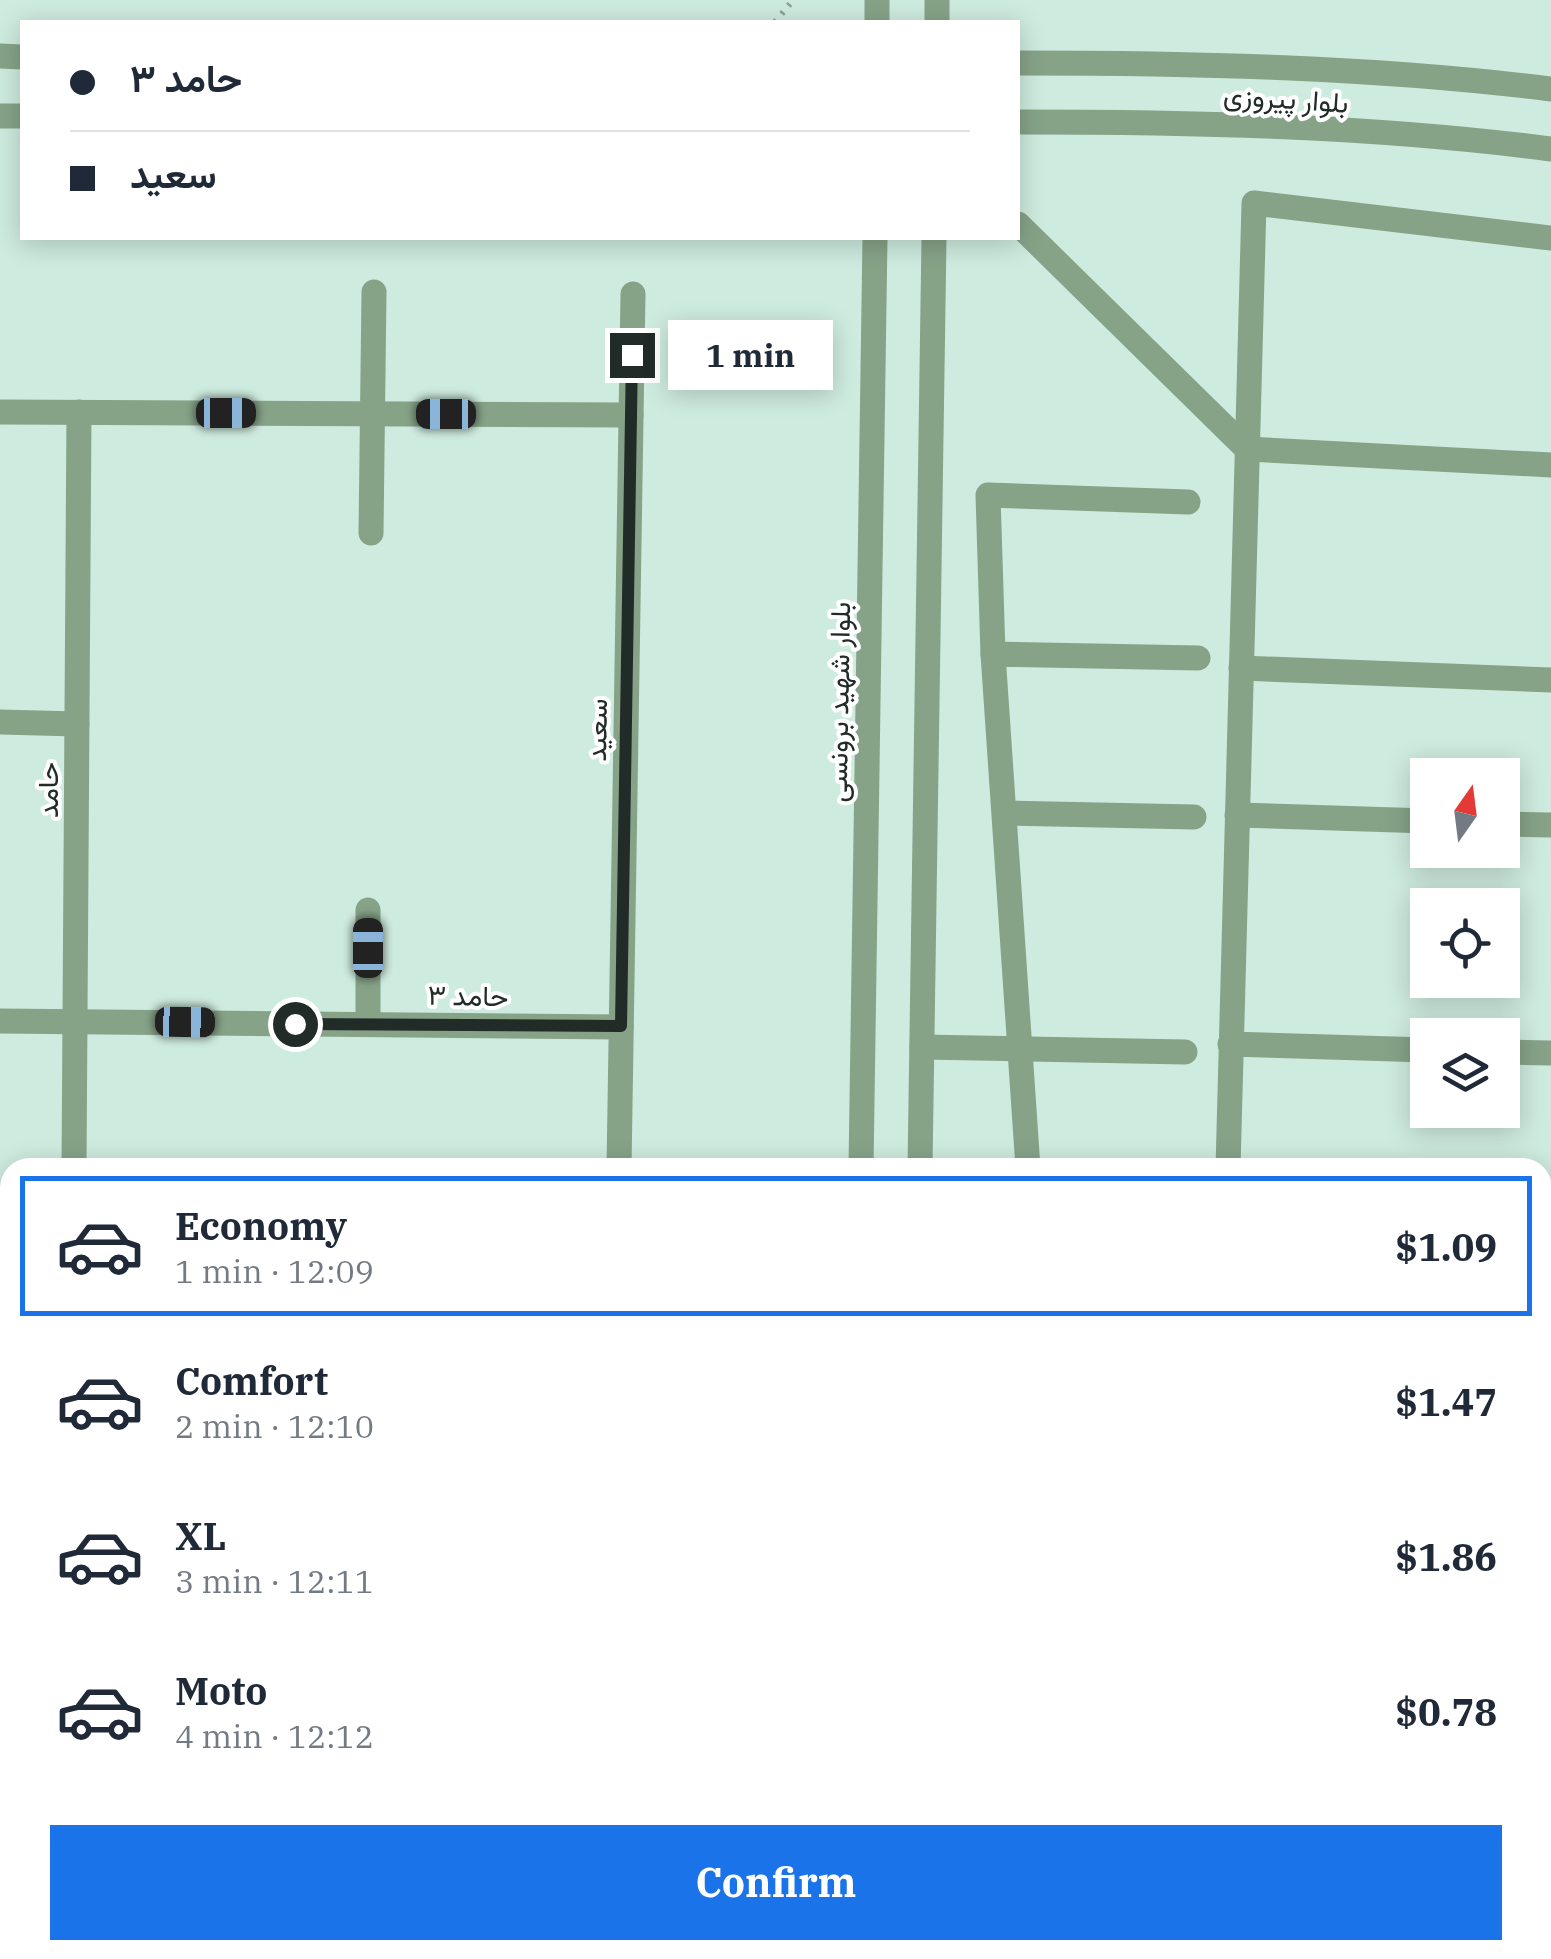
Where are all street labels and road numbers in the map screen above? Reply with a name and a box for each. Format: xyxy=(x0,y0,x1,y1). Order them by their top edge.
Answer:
street label: بلوار پیروزی xyxy=(1222,75,1350,122)
street label: بلوار شهید برونسی xyxy=(818,601,858,803)
street label: سعید xyxy=(577,698,615,762)
street label: حامد xyxy=(29,762,66,818)
street label: حامد ۳ xyxy=(427,976,509,1014)

